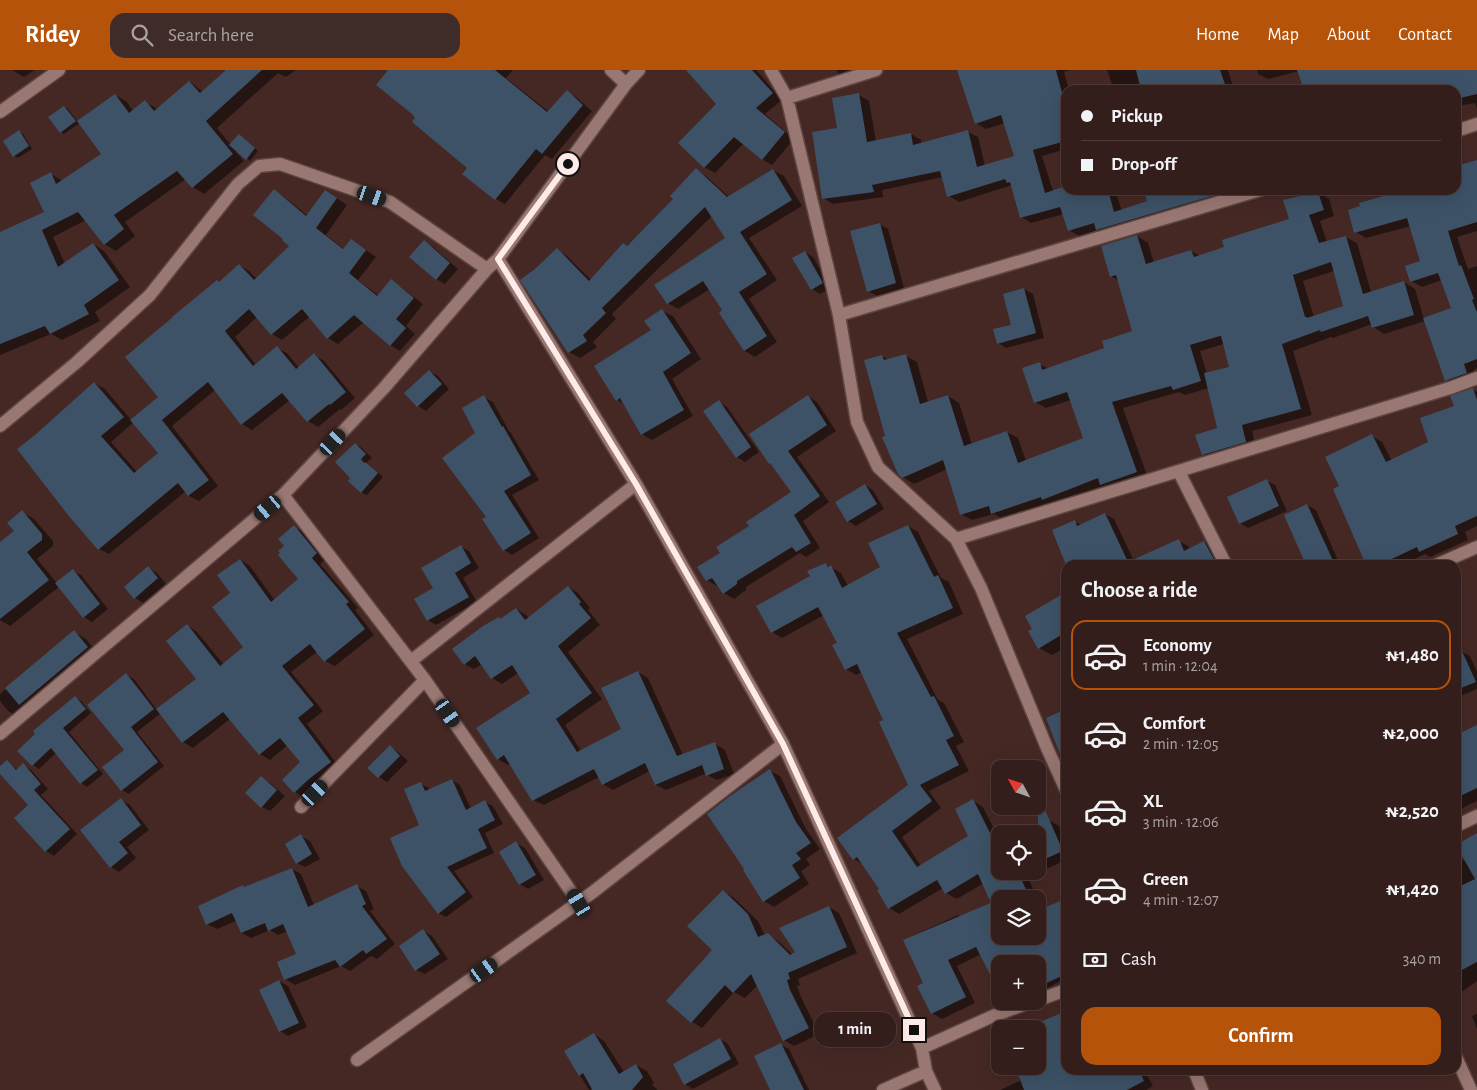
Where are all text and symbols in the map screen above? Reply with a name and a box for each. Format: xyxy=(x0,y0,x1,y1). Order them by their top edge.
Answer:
search box xyxy=(110,13,460,58)
icon: search xyxy=(128,21,156,49)
text: Ridey xyxy=(25,23,80,47)
text: Search here xyxy=(168,26,254,45)
text: Home xyxy=(1196,26,1239,44)
text: Map xyxy=(1267,26,1299,44)
text: About xyxy=(1327,26,1370,44)
text: Contact xyxy=(1398,26,1452,44)
text: Pickup xyxy=(1111,107,1163,126)
route start xyxy=(557,153,579,175)
text: Drop-off xyxy=(1111,155,1176,174)
car xyxy=(355,184,388,208)
car xyxy=(317,426,348,458)
car xyxy=(251,493,284,523)
text: Choose a ride xyxy=(1081,579,1197,601)
icon: car xyxy=(1083,633,1128,678)
text: Economy xyxy=(1143,636,1212,655)
text: ₦1,480 xyxy=(1386,646,1439,665)
text: 1 min · 12:04 xyxy=(1143,658,1218,674)
car xyxy=(433,696,462,730)
icon: car xyxy=(1083,711,1128,756)
text: Comfort xyxy=(1143,714,1205,733)
text: ₦2,000 xyxy=(1383,724,1439,743)
text: 2 min · 12:05 xyxy=(1143,736,1218,752)
north arrow xyxy=(991,760,1046,815)
map controls xyxy=(991,760,1046,1075)
car xyxy=(299,777,330,809)
icon: car xyxy=(1083,789,1128,834)
text: XL xyxy=(1143,792,1163,811)
text: ₦2,520 xyxy=(1385,802,1439,821)
text: 3 min · 12:06 xyxy=(1143,814,1219,830)
button: locate xyxy=(991,825,1046,880)
icon: car xyxy=(1083,867,1128,912)
text: Green xyxy=(1143,870,1189,889)
text: ₦1,420 xyxy=(1386,880,1439,899)
car xyxy=(564,886,593,920)
button: layers xyxy=(991,890,1046,945)
text: 4 min · 12:07 xyxy=(1143,892,1219,908)
icon: cash xyxy=(1081,946,1109,974)
text: Cash xyxy=(1121,950,1157,969)
text: 340 m xyxy=(1403,951,1441,967)
car xyxy=(467,955,500,985)
button: + xyxy=(991,955,1046,1010)
button: Confirm xyxy=(1081,1007,1441,1065)
callout: 1 min xyxy=(814,1012,896,1048)
route end xyxy=(903,1019,925,1041)
button: − xyxy=(991,1020,1046,1075)
text: 1 min xyxy=(838,1021,872,1037)

